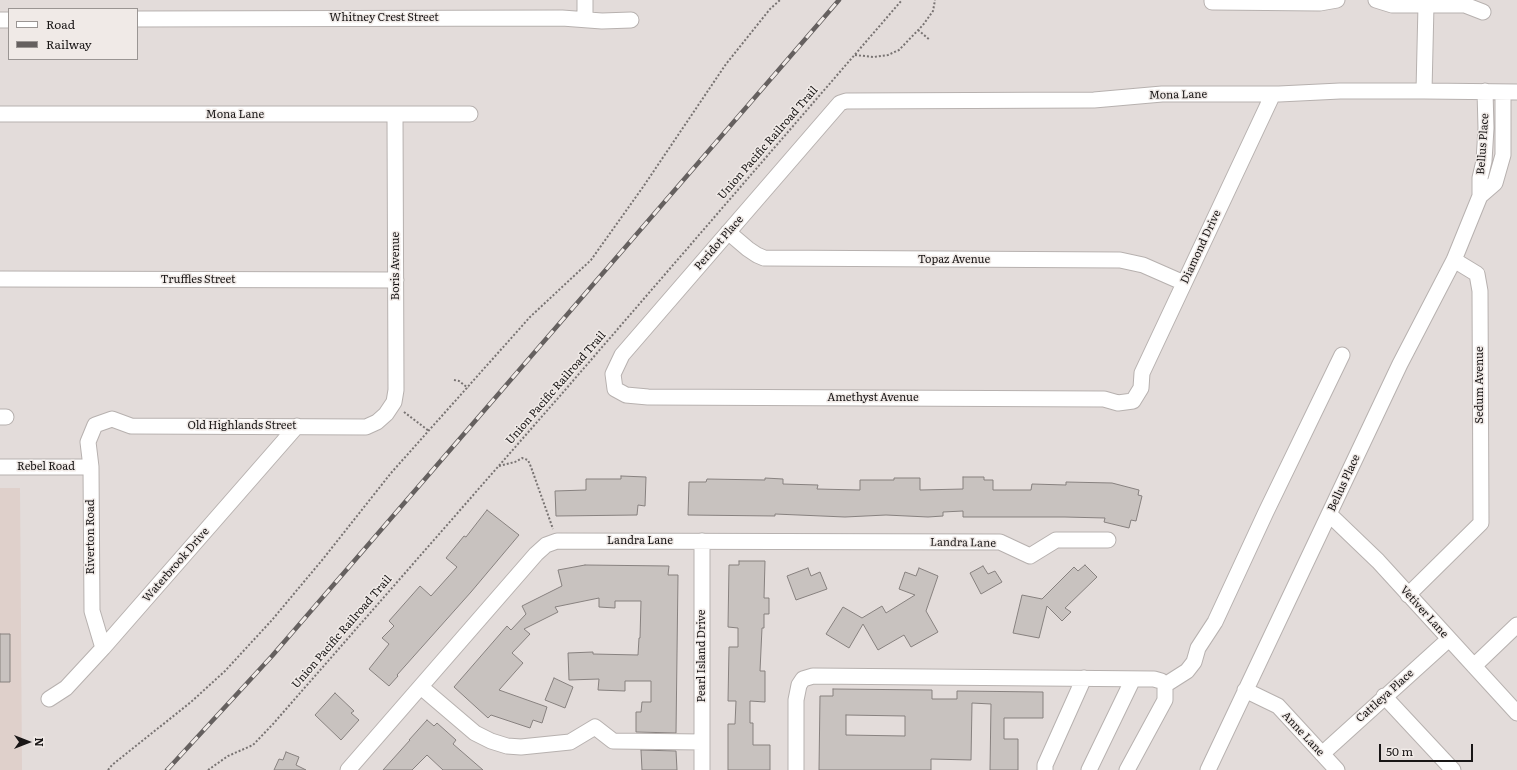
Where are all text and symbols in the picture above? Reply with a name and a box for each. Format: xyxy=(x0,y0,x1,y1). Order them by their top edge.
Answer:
legend xyxy=(8,8,138,60)
street label: Whitney Crest Street xyxy=(329,11,439,25)
text: Road xyxy=(46,15,75,33)
text: Railway xyxy=(46,35,92,53)
street label: Union Pacific Railroad Trail xyxy=(715,84,821,202)
street label: Mona Lane xyxy=(1149,88,1207,102)
street label: Mona Lane xyxy=(206,108,264,122)
street label: Bellus Place xyxy=(1474,113,1492,175)
street label: Diamond Drive xyxy=(1178,208,1224,286)
street label: Peridot Place xyxy=(692,213,746,273)
street label: Boris Avenue xyxy=(389,232,403,300)
street label: Topaz Avenue xyxy=(918,253,990,267)
street label: Truffles Street xyxy=(160,273,236,287)
street label: Union Pacific Railroad Trail xyxy=(503,329,609,447)
street label: Sedum Avenue xyxy=(1473,346,1487,424)
street label: Amethyst Avenue xyxy=(827,391,919,405)
street label: Old Highlands Street xyxy=(187,419,297,433)
street label: Bellus Place xyxy=(1325,452,1363,514)
street label: Rebel Road xyxy=(17,460,75,474)
street label: Riverton Road xyxy=(84,499,98,575)
street label: Waterbrook Drive xyxy=(140,525,212,605)
street label: Landra Lane xyxy=(607,534,673,548)
street label: Landra Lane xyxy=(930,536,996,550)
street label: Union Pacific Railroad Trail xyxy=(289,573,395,691)
street label: Vetiver Lane xyxy=(1397,583,1451,641)
street label: Pearl Island Drive xyxy=(695,609,709,703)
street label: Cattleya Place xyxy=(1354,667,1416,725)
street label: Anne Lane xyxy=(1279,709,1327,759)
north arrow xyxy=(8,722,48,762)
scale bar xyxy=(1381,736,1475,762)
text: N xyxy=(32,737,48,747)
text: 50 m xyxy=(1386,742,1413,760)

